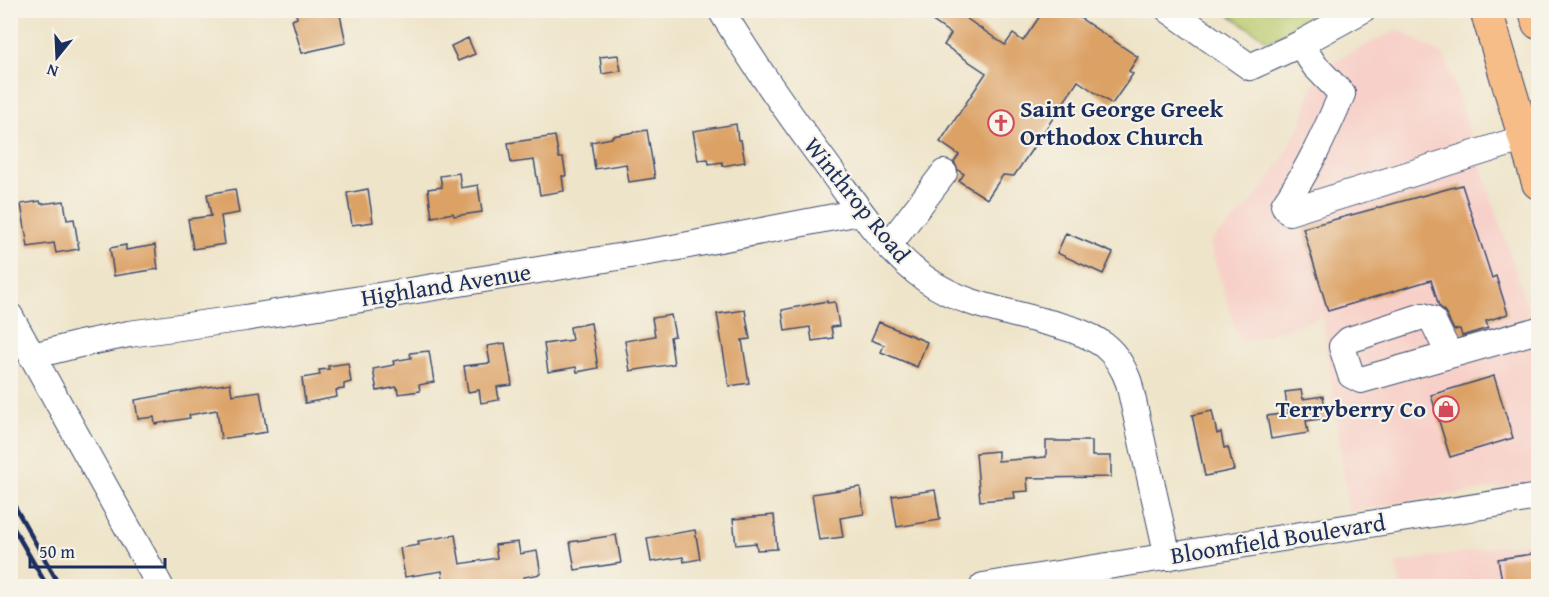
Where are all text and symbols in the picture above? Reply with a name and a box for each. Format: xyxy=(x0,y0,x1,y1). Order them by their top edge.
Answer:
north arrow xyxy=(27,27,87,87)
text: N xyxy=(43,58,61,84)
place label: Saint George Greek Orthodox Church xyxy=(1020,91,1224,154)
church icon: Saint George Greek Orthodox Church xyxy=(986,108,1016,138)
street label: Winthrop Road xyxy=(796,129,919,270)
street label: Highland Avenue xyxy=(358,254,533,315)
place label: Terryberry Co xyxy=(1276,391,1426,426)
shop icon: Terryberry Co xyxy=(1431,394,1461,424)
street label: Bloomfield Boulevard xyxy=(1168,504,1388,573)
scale bar xyxy=(30,531,165,569)
text: 50 m xyxy=(39,538,75,565)

